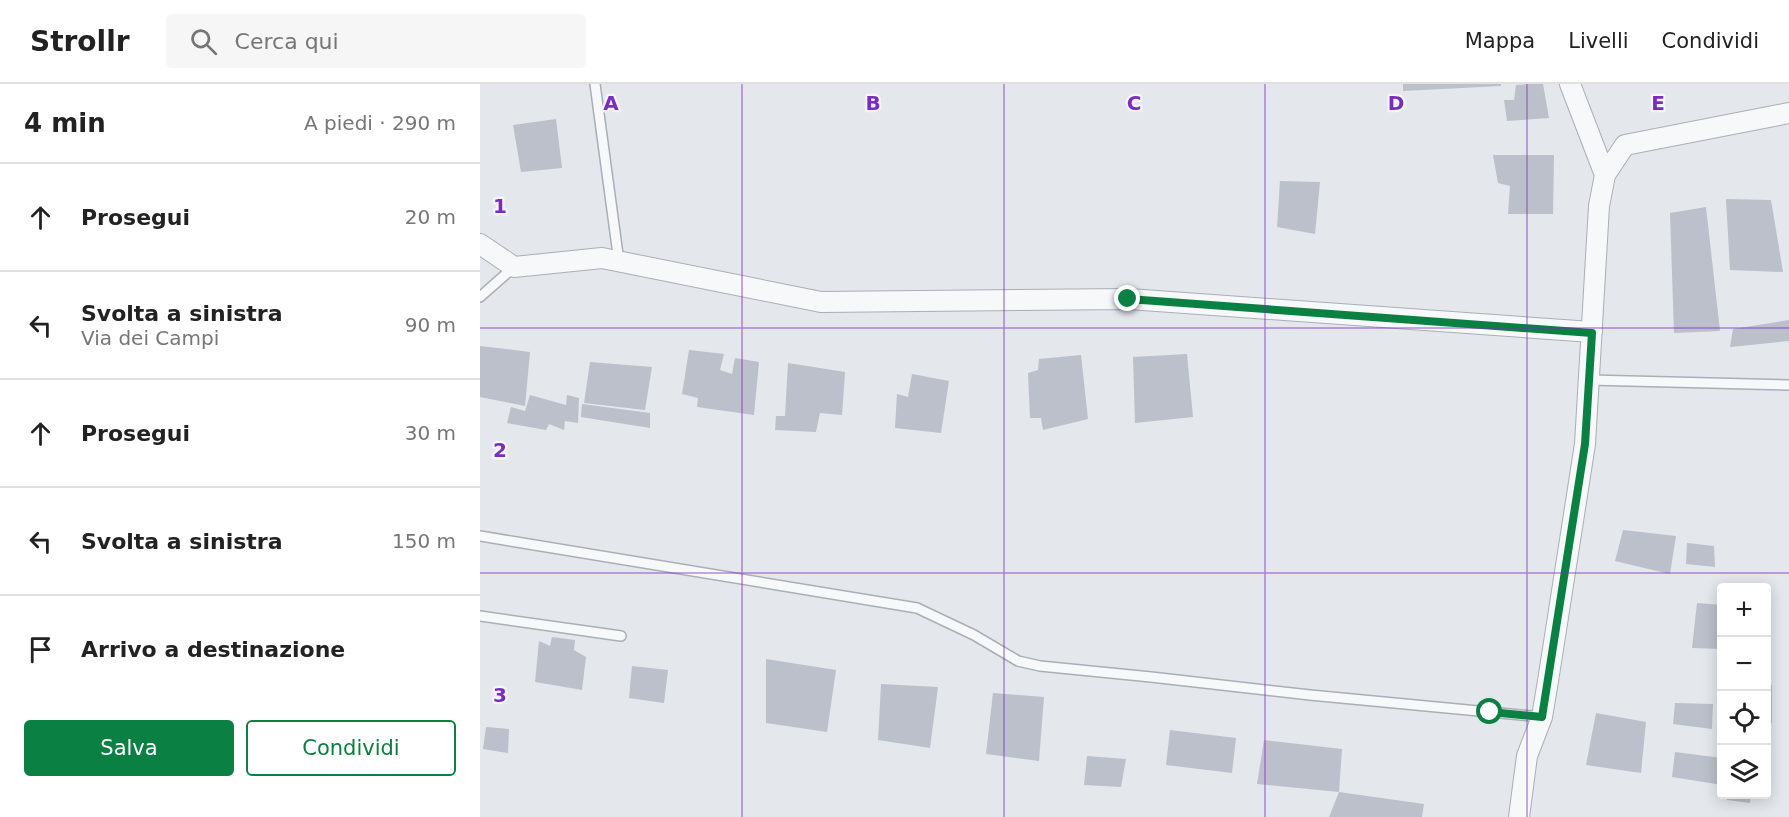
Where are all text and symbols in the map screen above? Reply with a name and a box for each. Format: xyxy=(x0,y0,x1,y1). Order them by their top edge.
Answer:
search box xyxy=(166,14,586,68)
text: Strollr xyxy=(30,25,130,58)
icon: search xyxy=(187,25,220,58)
text: Cerca qui xyxy=(235,29,339,54)
text: Mappa xyxy=(1465,29,1535,53)
text: Livelli xyxy=(1568,29,1629,53)
text: Condividi xyxy=(1662,29,1759,53)
text: A xyxy=(603,91,619,115)
text: B xyxy=(865,91,881,115)
text: C xyxy=(1127,91,1141,115)
text: D xyxy=(1388,91,1404,115)
text: E xyxy=(1651,91,1665,115)
text: 4 min xyxy=(24,108,106,138)
text: A piedi · 290 m xyxy=(304,111,456,135)
text: 1 xyxy=(493,194,507,218)
icon: ahead xyxy=(24,201,57,234)
text: Prosegui xyxy=(81,205,190,230)
text: 20 m xyxy=(405,205,456,229)
route end xyxy=(1114,285,1140,311)
text: Svolta a sinistra xyxy=(81,301,283,326)
icon: left xyxy=(24,309,57,342)
text: 90 m xyxy=(405,313,456,337)
text: Via dei Campi xyxy=(81,326,219,350)
icon: ahead xyxy=(24,417,57,450)
text: Prosegui xyxy=(81,421,190,446)
text: 30 m xyxy=(405,421,456,445)
text: 2 xyxy=(493,438,507,462)
icon: left xyxy=(24,525,57,558)
text: Svolta a sinistra xyxy=(81,529,283,554)
text: 150 m xyxy=(392,529,456,553)
map controls xyxy=(1717,583,1771,799)
button: + xyxy=(1717,583,1771,637)
icon: arrive xyxy=(24,633,57,666)
text: Arrivo a destinazione xyxy=(81,637,345,662)
button: − xyxy=(1717,637,1771,691)
text: 3 xyxy=(493,683,507,707)
button: locate xyxy=(1717,691,1771,745)
route start xyxy=(1476,698,1502,724)
button: Salva xyxy=(24,720,234,776)
button: Condividi xyxy=(246,720,456,776)
button: layers xyxy=(1717,745,1771,799)

